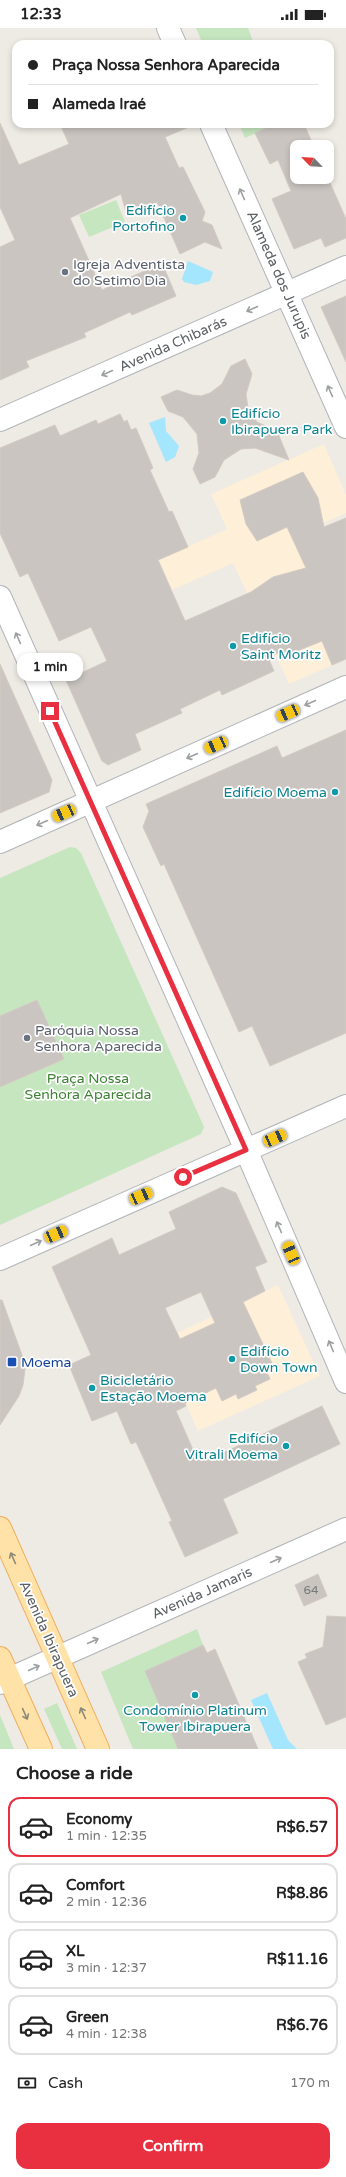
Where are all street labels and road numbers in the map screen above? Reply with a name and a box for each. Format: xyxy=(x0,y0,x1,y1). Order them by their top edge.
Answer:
street label: Alameda dos Jurupis xyxy=(243,208,315,342)
street label: Avenida Chibarás xyxy=(117,313,230,375)
street label: Avenida Jamaris xyxy=(149,1563,255,1623)
street label: Avenida Ibirapuera xyxy=(16,1578,82,1700)

